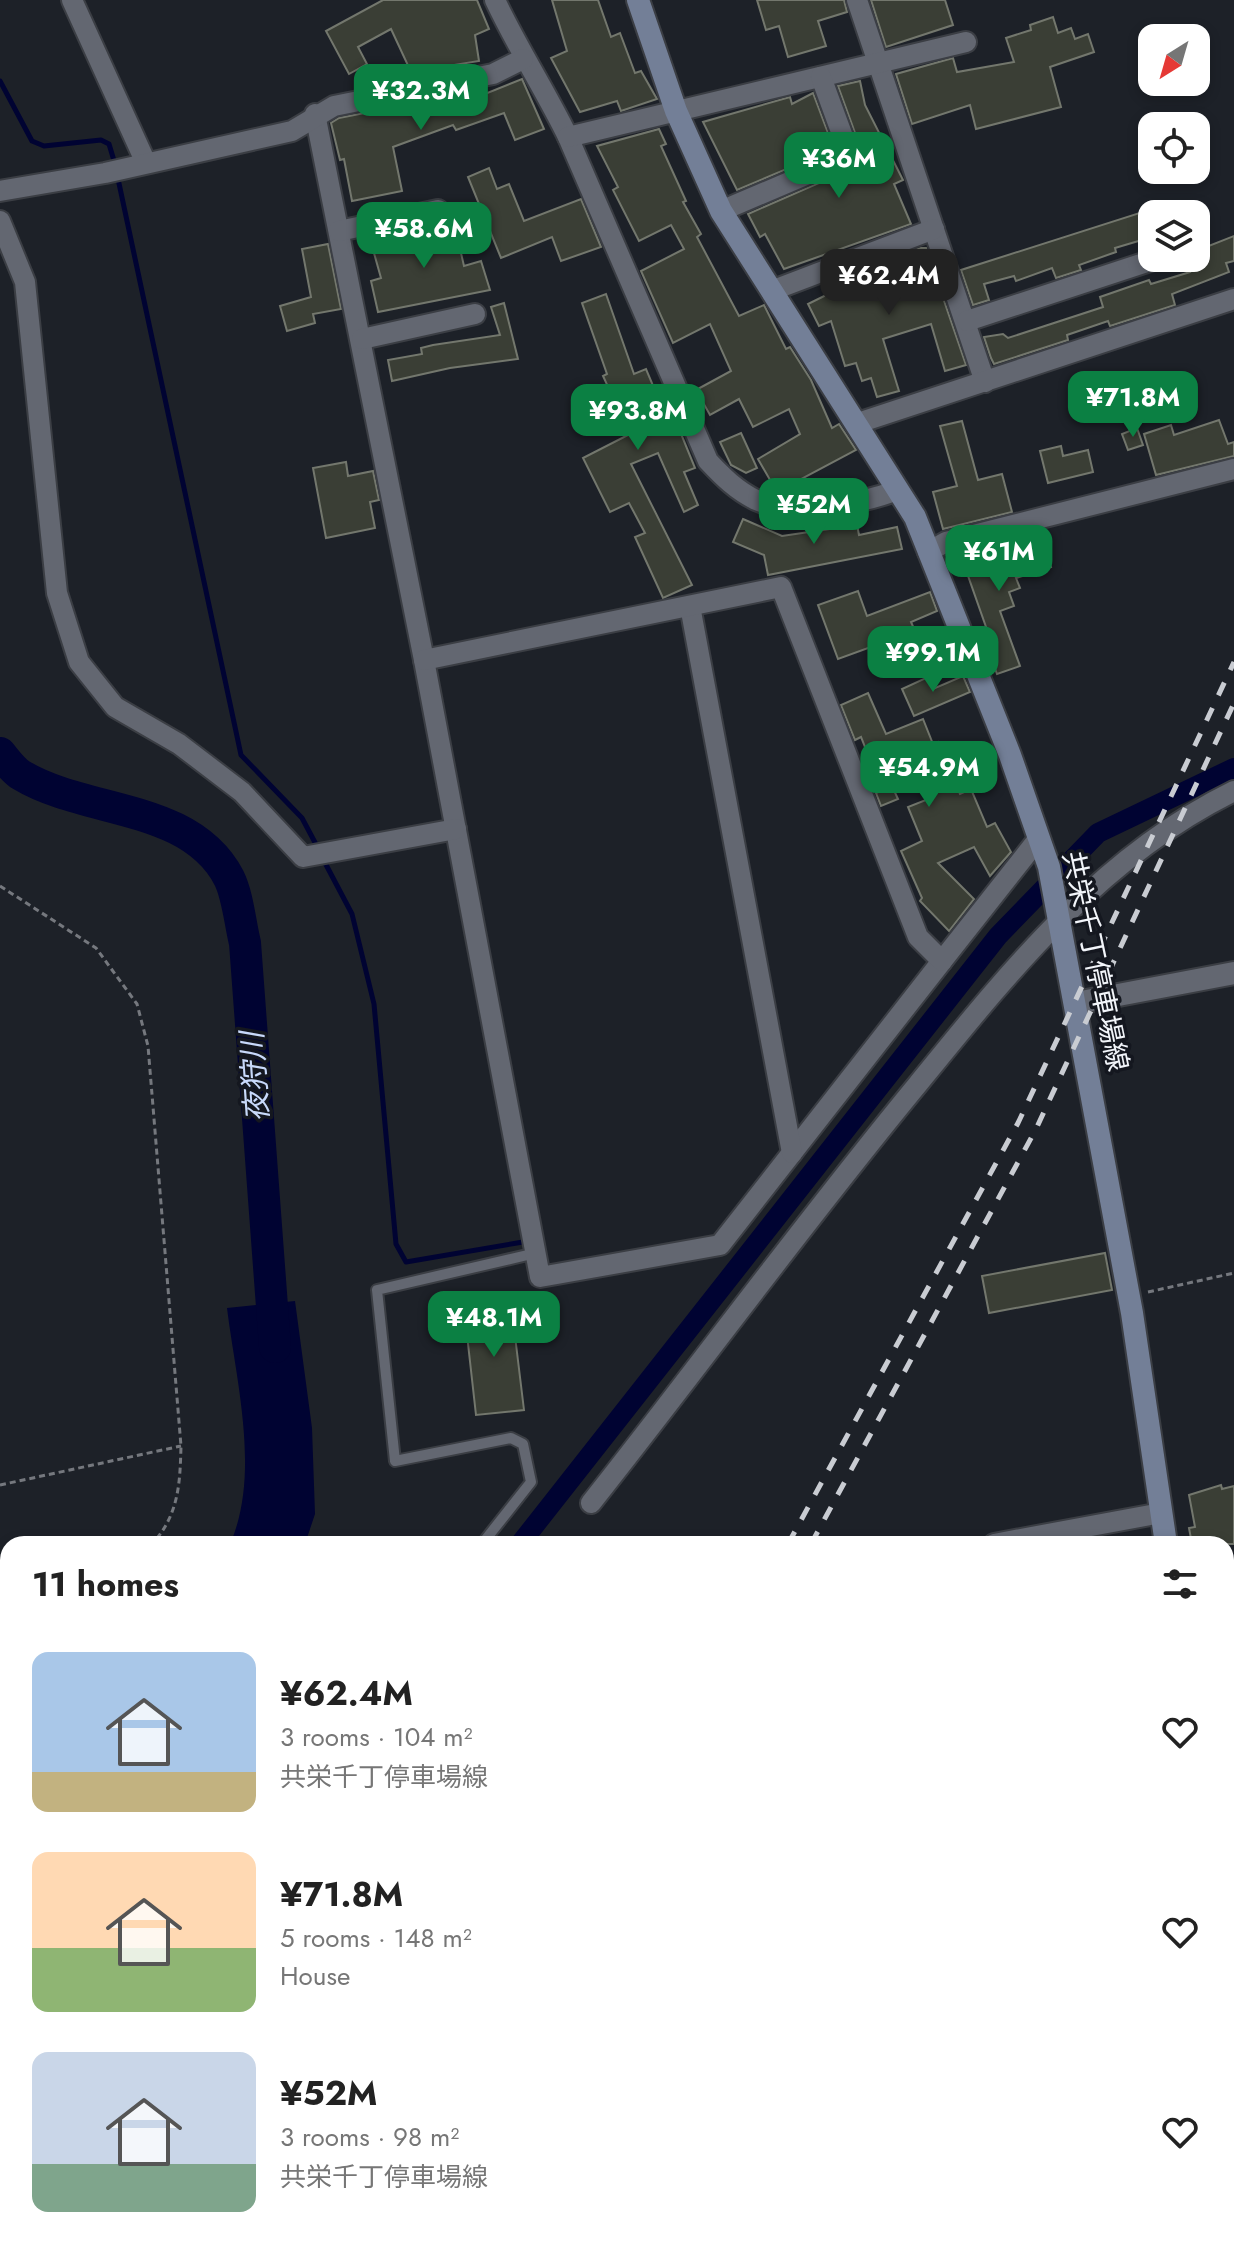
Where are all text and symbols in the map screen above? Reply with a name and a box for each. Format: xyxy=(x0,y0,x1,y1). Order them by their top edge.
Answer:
north arrow xyxy=(1138,24,1210,96)
map controls xyxy=(1138,24,1210,272)
pin: ¥32.3M xyxy=(356,64,486,132)
text: ¥32.3M xyxy=(372,71,470,109)
button: locate xyxy=(1138,112,1210,184)
pin: ¥36M xyxy=(792,132,886,200)
text: ¥36M xyxy=(802,139,876,177)
button: layers xyxy=(1138,200,1210,272)
pin: ¥58.6M xyxy=(359,202,489,270)
text: ¥58.6M xyxy=(374,209,474,247)
pin: ¥62.4M xyxy=(824,249,954,317)
text: ¥62.4M xyxy=(838,256,940,294)
pin: ¥71.8M xyxy=(1068,371,1198,439)
text: ¥71.8M xyxy=(1086,378,1180,416)
pin: ¥93.8M xyxy=(573,384,703,452)
text: ¥93.8M xyxy=(589,391,687,429)
pin: ¥52M xyxy=(767,478,861,546)
text: ¥52M xyxy=(777,485,851,523)
pin: ¥61M xyxy=(952,525,1046,593)
text: ¥61M xyxy=(963,532,1035,570)
pin: ¥99.1M xyxy=(868,626,998,694)
text: ¥99.1M xyxy=(885,633,981,671)
pin: ¥54.9M xyxy=(864,741,994,809)
text: ¥54.9M xyxy=(878,748,980,786)
street label: 共栄千丁停車場線 xyxy=(1052,847,1139,1075)
water label: 夜狩川 xyxy=(230,1028,279,1123)
pin: ¥48.1M xyxy=(429,1291,559,1359)
text: ¥48.1M xyxy=(446,1298,542,1336)
text: 11 homes xyxy=(32,1560,179,1609)
icon: filters xyxy=(1158,1562,1202,1606)
text: ¥62.4M xyxy=(280,1669,413,1718)
icon: home xyxy=(96,1684,192,1780)
icon: heart xyxy=(1158,1710,1202,1754)
text: 3 rooms · 104 m² xyxy=(280,1718,473,1756)
text: 共栄千丁停車場線 xyxy=(280,1758,488,1796)
text: ¥71.8M xyxy=(280,1870,403,1919)
icon: home xyxy=(96,1884,192,1980)
icon: heart xyxy=(1158,1910,1202,1954)
text: 5 rooms · 148 m² xyxy=(280,1919,472,1957)
text: House xyxy=(280,1957,350,1995)
text: ¥52M xyxy=(280,2069,377,2118)
icon: home xyxy=(96,2084,192,2180)
icon: heart xyxy=(1158,2110,1202,2154)
text: 3 rooms · 98 m² xyxy=(280,2118,459,2156)
text: 共栄千丁停車場線 xyxy=(280,2158,488,2196)

